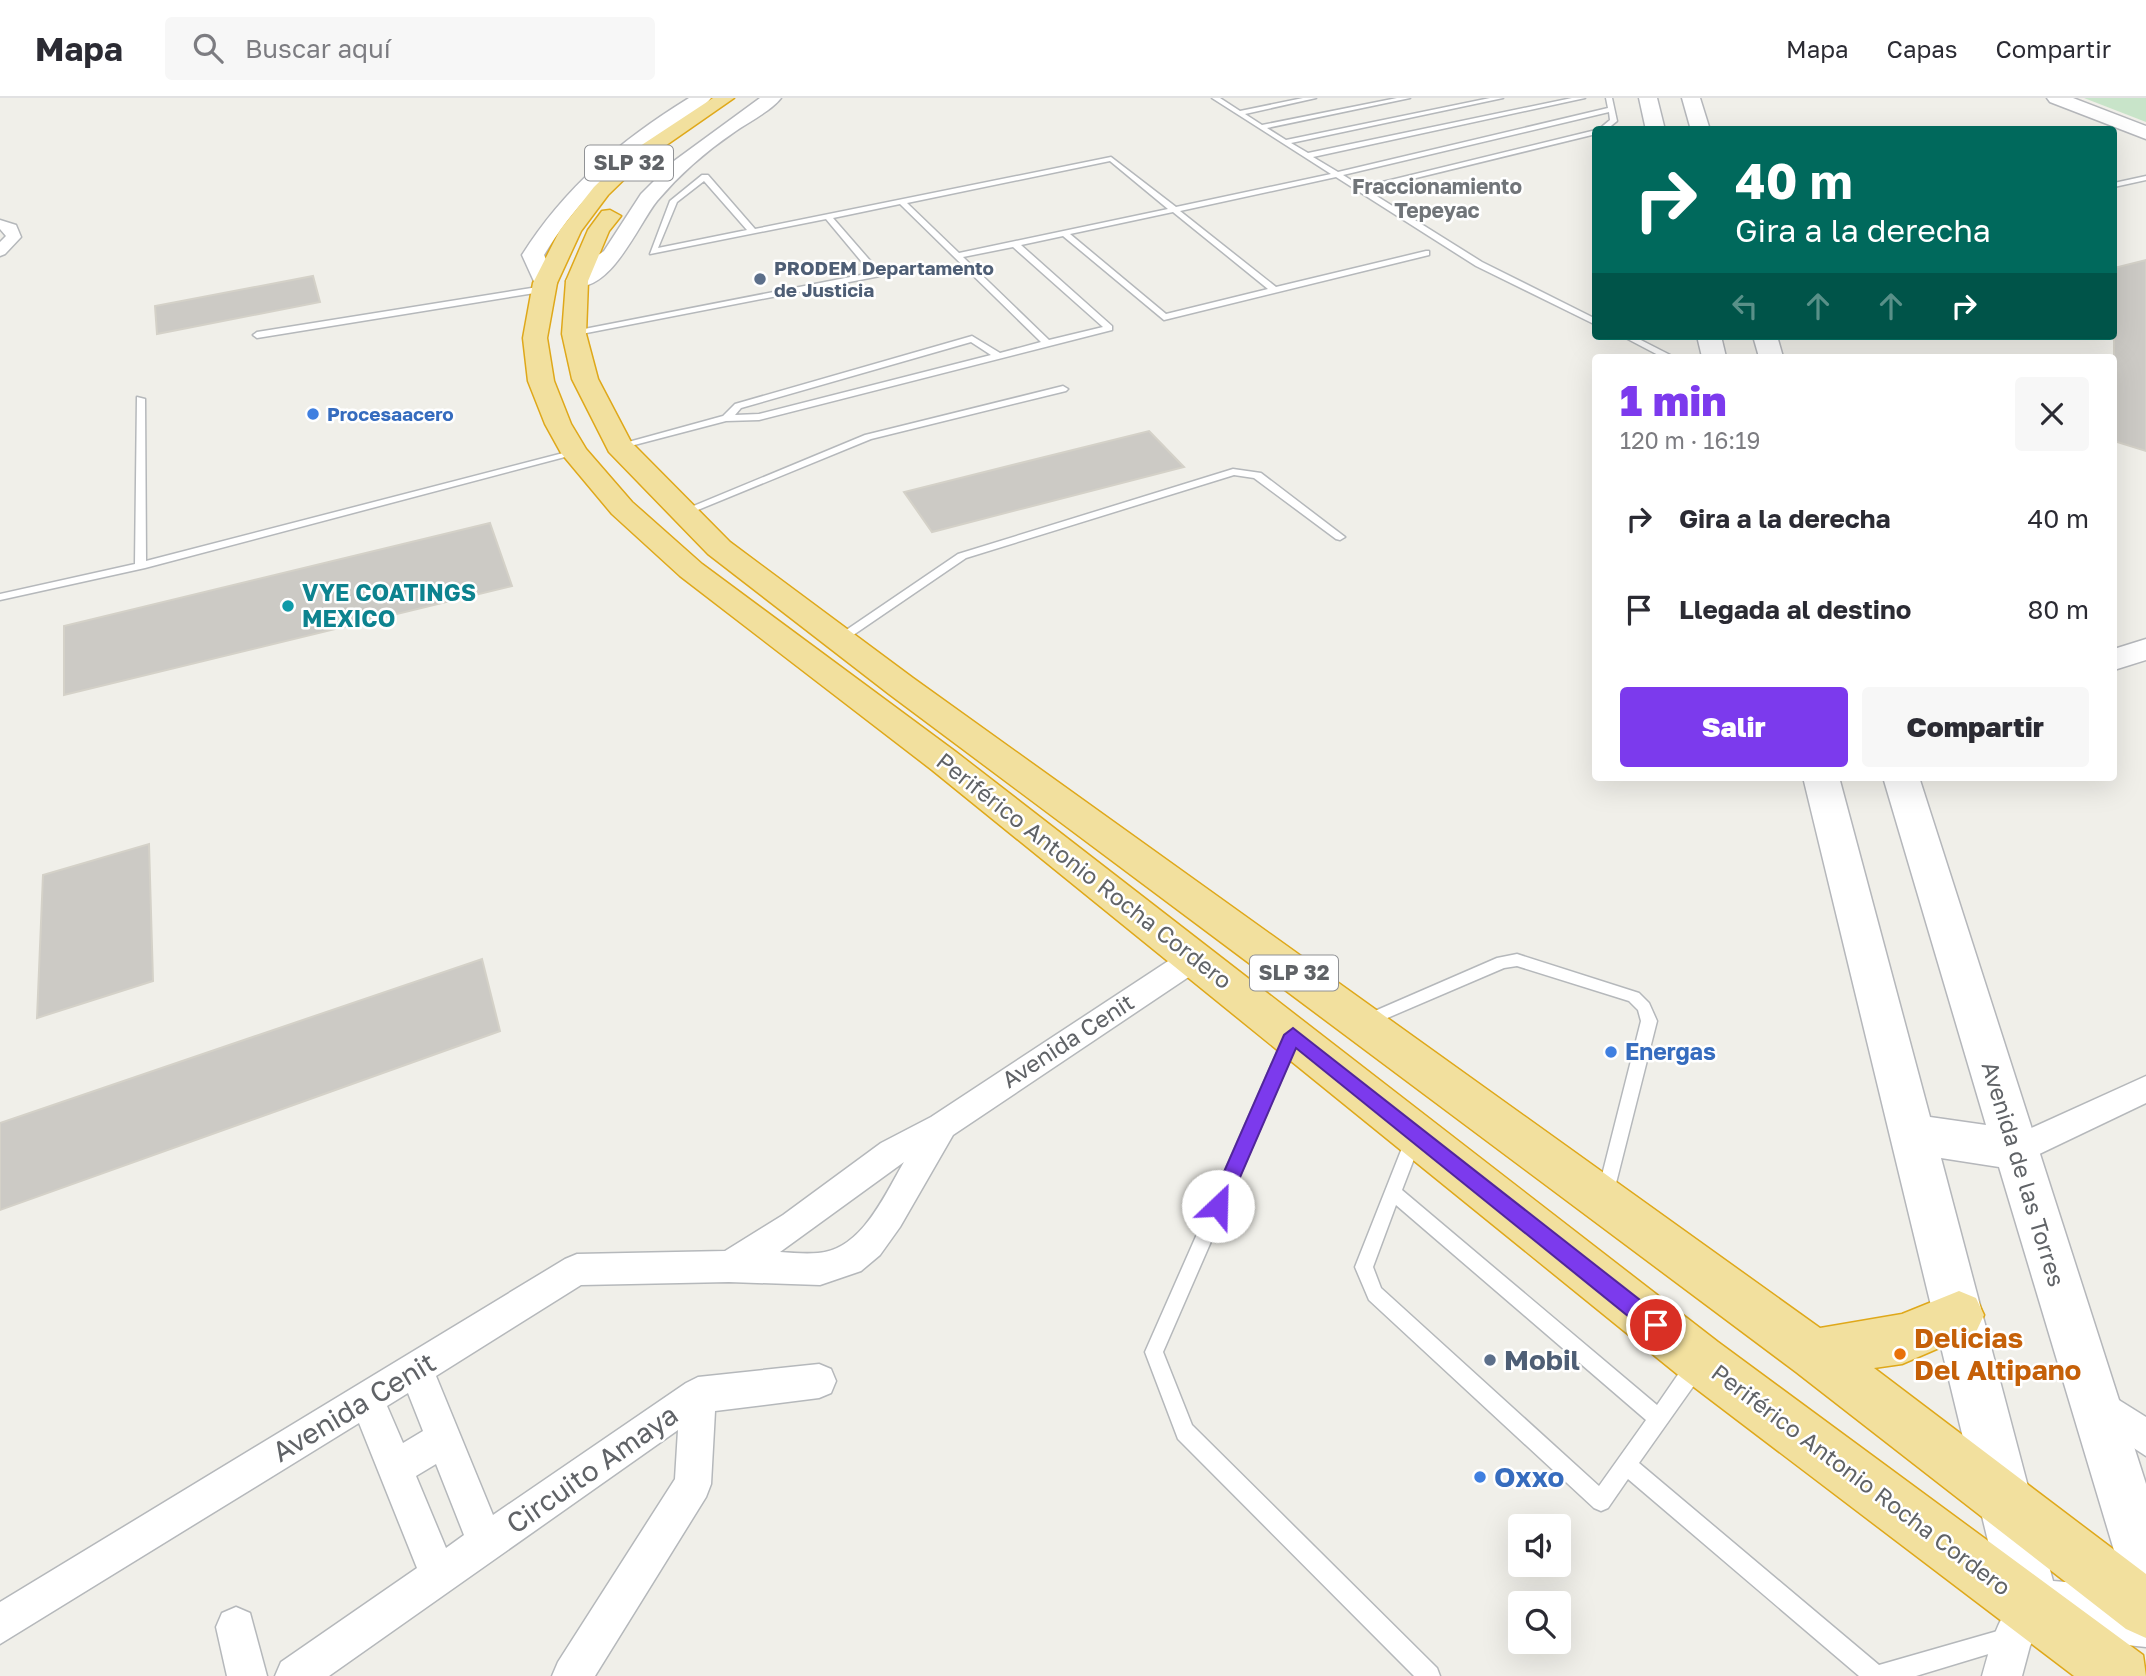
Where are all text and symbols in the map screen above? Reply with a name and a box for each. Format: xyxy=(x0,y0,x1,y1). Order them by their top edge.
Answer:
search box xyxy=(165,17,655,80)
text: Mapa xyxy=(35,29,123,68)
icon: search xyxy=(189,29,227,67)
text: Buscar aquí xyxy=(245,33,391,64)
text: Mapa xyxy=(1786,34,1849,63)
text: Capas xyxy=(1887,34,1957,63)
text: Compartir xyxy=(1995,34,2111,63)
road number: SLP 32 xyxy=(585,146,673,180)
text: 40 m xyxy=(1735,151,1853,210)
icon: right xyxy=(1620,154,1711,245)
district label: Fraccionamiento Tepeyac xyxy=(1352,173,1522,223)
text: Gira a la derecha xyxy=(1735,211,1991,249)
place label: PRODEM Departamento de Justicia xyxy=(774,256,994,301)
marker: PRODEM Departamento de Justicia xyxy=(752,271,768,287)
icon: left xyxy=(1726,287,1764,325)
icon: ahead xyxy=(1799,287,1837,325)
icon: ahead xyxy=(1872,287,1910,325)
icon: right xyxy=(1945,287,1983,325)
text: 1 min xyxy=(1620,375,1727,425)
button: close xyxy=(2015,377,2089,451)
place label: Procesaacero xyxy=(327,402,454,425)
marker: Procesaacero xyxy=(305,406,321,422)
text: 120 m · 16:19 xyxy=(1620,426,1760,454)
icon: right xyxy=(1620,500,1658,538)
text: Gira a la derecha xyxy=(1679,503,1891,534)
text: 40 m xyxy=(2028,503,2089,534)
place label: VYE COATINGS MEXICO xyxy=(302,578,476,632)
icon: arrive xyxy=(1620,591,1658,629)
text: Llegada al destino xyxy=(1679,594,1911,625)
text: 80 m xyxy=(2028,594,2089,625)
marker: VYE COATINGS MEXICO xyxy=(280,598,296,614)
button: Salir xyxy=(1620,687,1848,767)
button: Compartir xyxy=(1862,687,2089,767)
street label: Periférico Antonio Rocha Cordero xyxy=(931,746,1238,994)
road number: SLP 32 xyxy=(1250,956,1338,990)
street label: Avenida Cenit xyxy=(996,987,1139,1093)
place label: Energas xyxy=(1625,1037,1716,1065)
marker: Energas xyxy=(1603,1044,1619,1060)
street label: Avenida de las Torres xyxy=(1976,1058,2072,1290)
position arrow xyxy=(1181,1169,1255,1243)
pin xyxy=(1626,1295,1686,1355)
icon: arrive xyxy=(1637,1306,1675,1344)
place label: Delicias Del Altipano xyxy=(1914,1321,2081,1386)
place label: Mobil xyxy=(1504,1343,1580,1376)
street label: Avenida Cenit xyxy=(266,1345,441,1468)
marker: Delicias Del Altipano xyxy=(1892,1346,1908,1362)
marker: Mobil xyxy=(1482,1352,1498,1368)
street label: Periférico Antonio Rocha Cordero xyxy=(1707,1358,2017,1601)
street label: Circuito Amaya xyxy=(500,1397,684,1540)
place label: Oxxo xyxy=(1494,1460,1564,1493)
marker: Oxxo xyxy=(1472,1469,1488,1485)
map controls xyxy=(1508,1514,1571,1654)
button: sound xyxy=(1508,1514,1571,1577)
button: search xyxy=(1508,1591,1571,1654)

